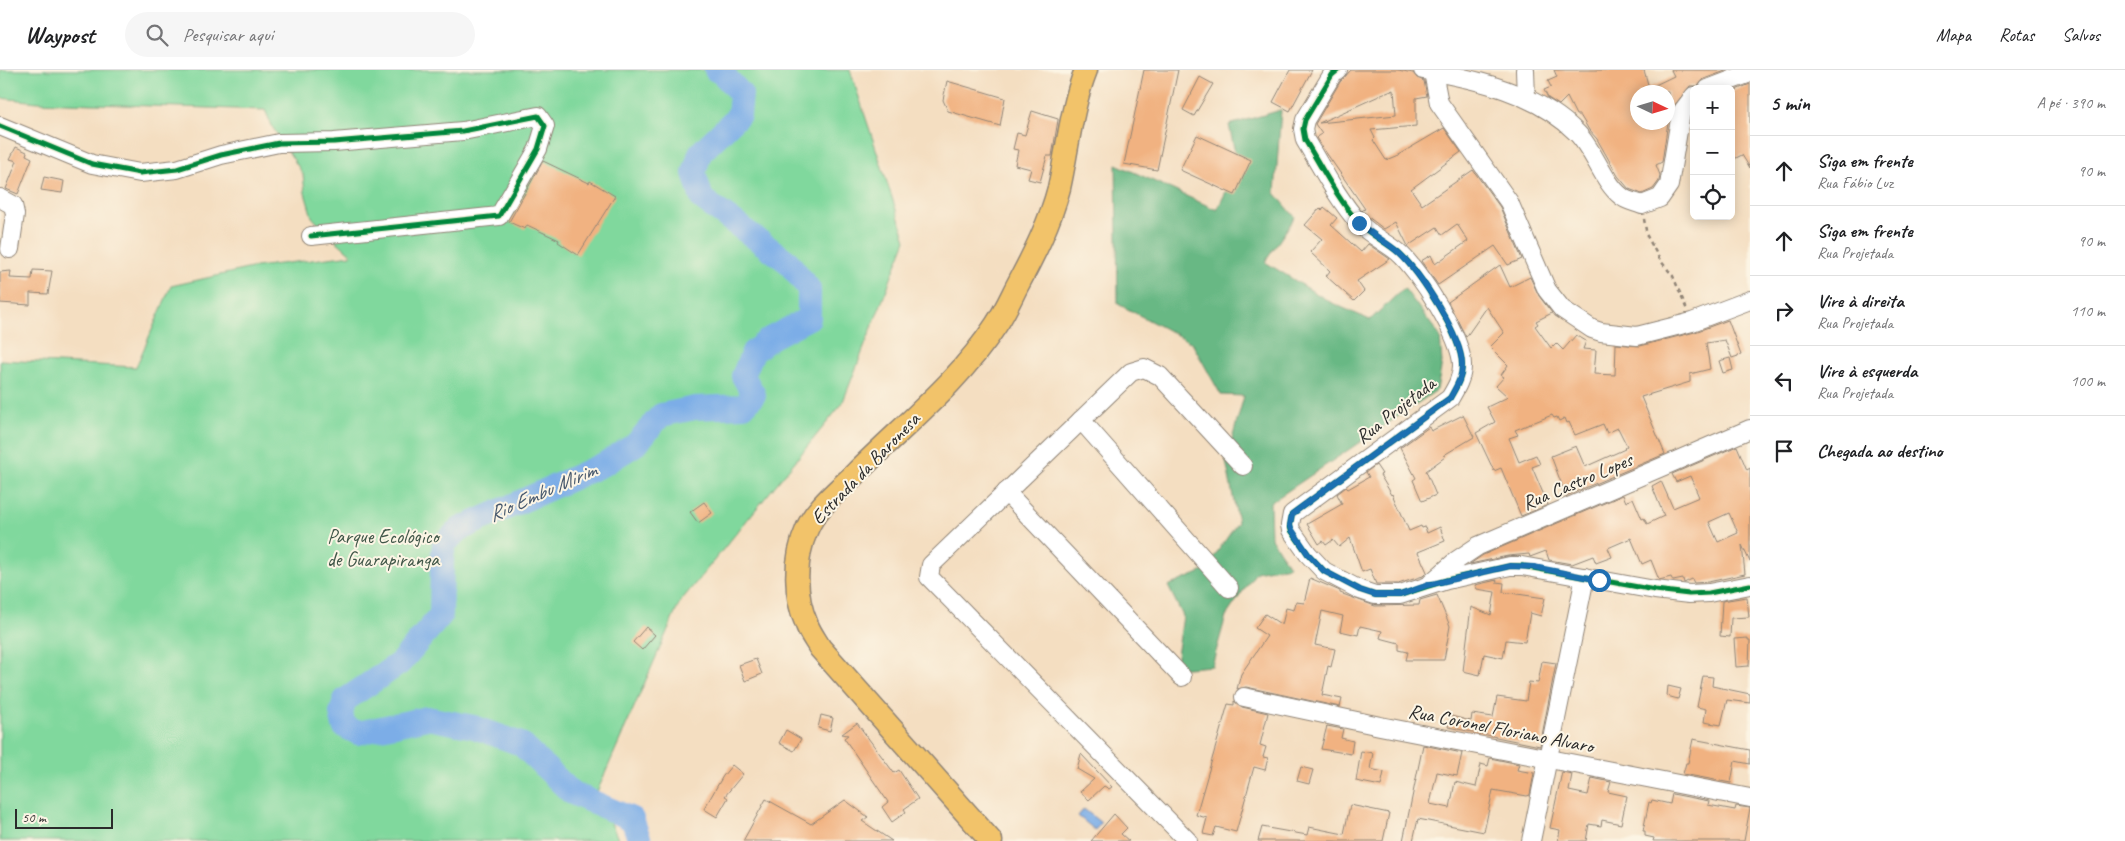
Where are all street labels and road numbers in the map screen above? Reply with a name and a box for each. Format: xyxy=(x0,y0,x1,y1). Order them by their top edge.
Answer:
street label: Rua Projetada xyxy=(1350,370,1442,449)
street label: Estrada da Baronesa xyxy=(806,406,926,530)
street label: Rua Castro Lopes xyxy=(1518,446,1638,516)
street label: Rua Coronel Floriano Alvaro xyxy=(1406,698,1597,759)

